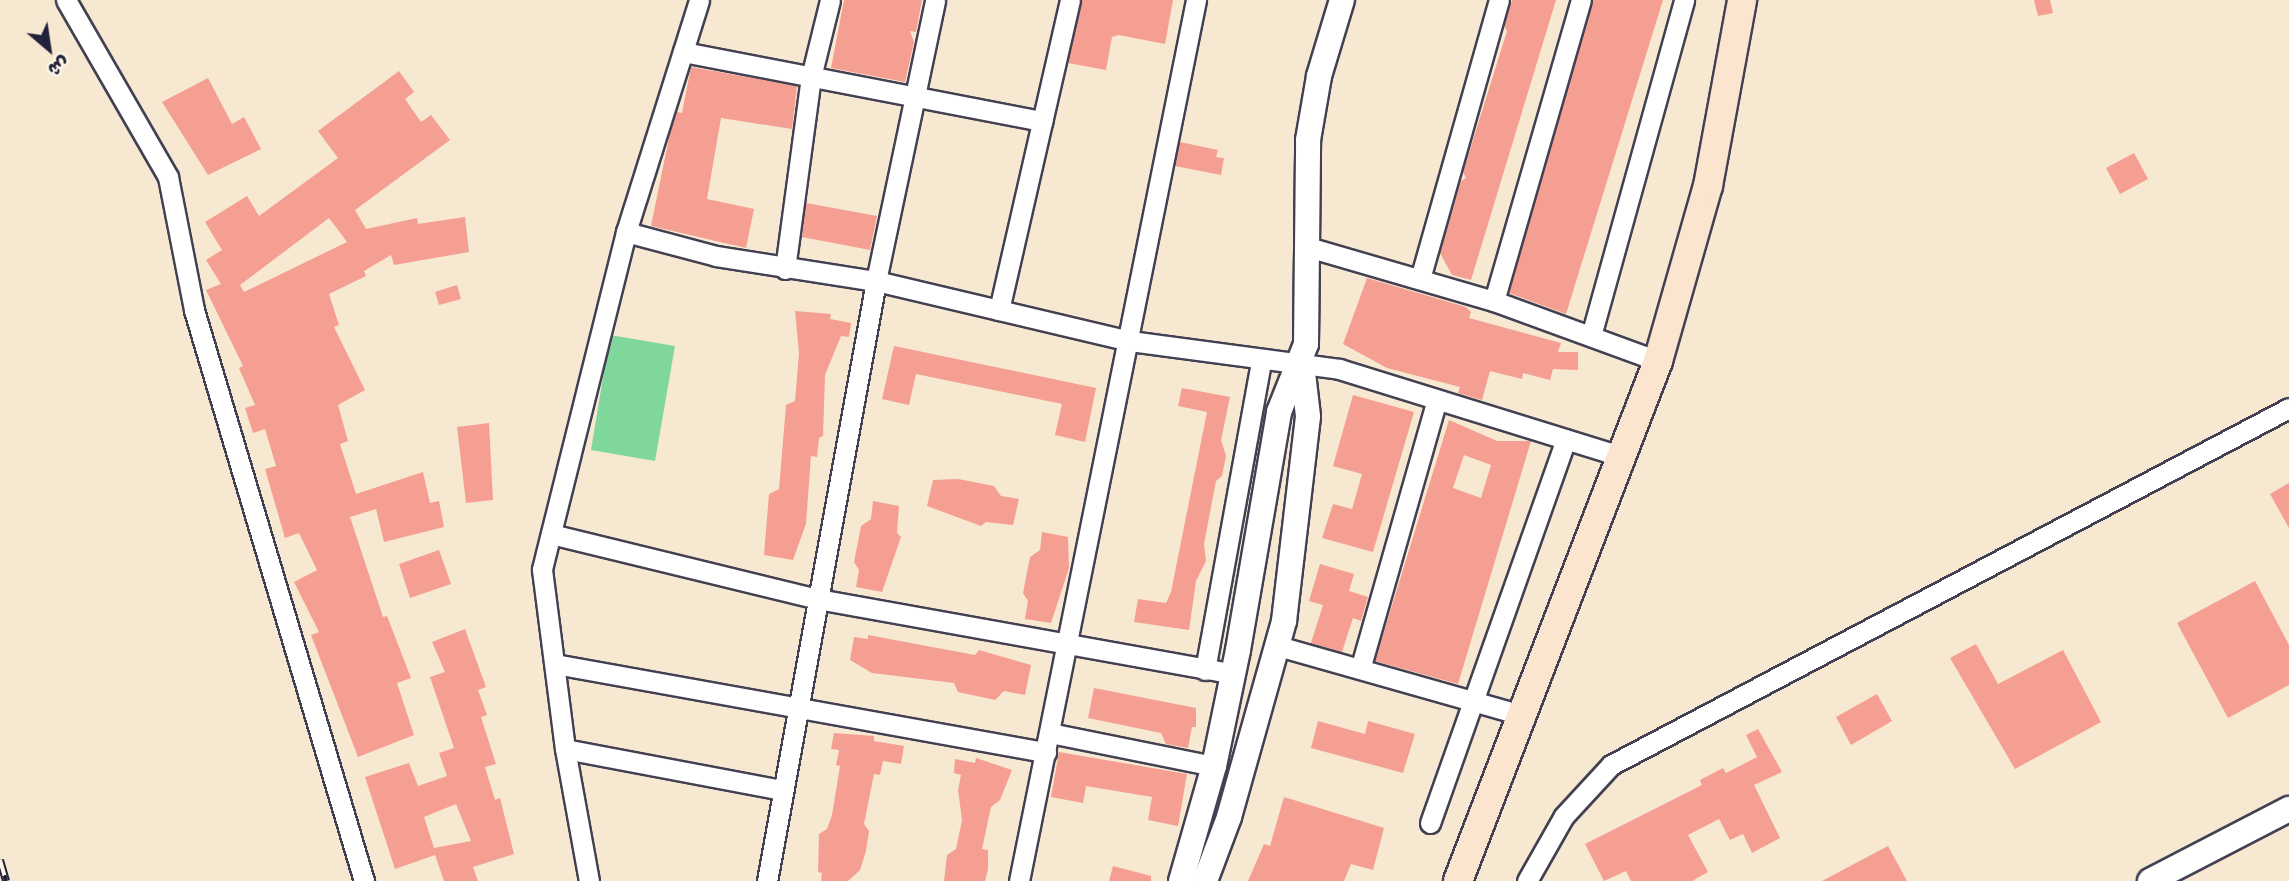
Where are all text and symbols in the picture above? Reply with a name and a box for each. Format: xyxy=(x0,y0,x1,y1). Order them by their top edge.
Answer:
north arrow xyxy=(14,14,84,84)
text: ش xyxy=(44,52,74,83)

